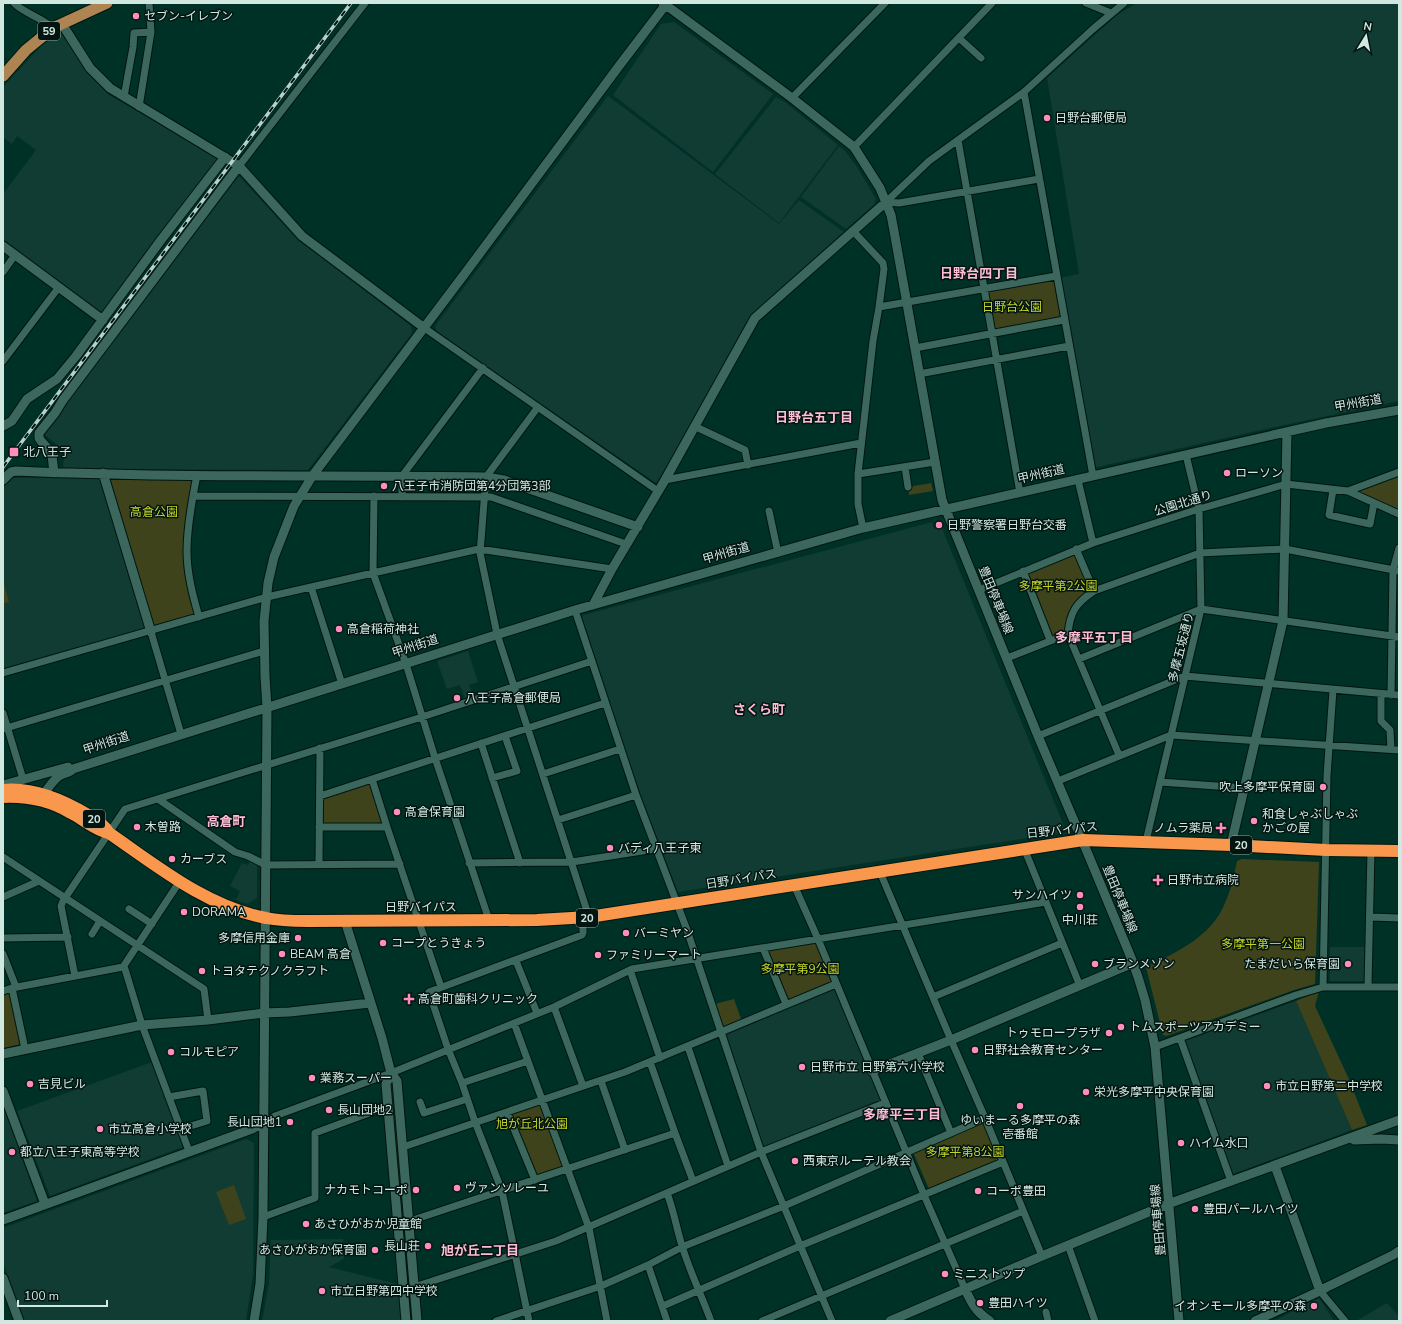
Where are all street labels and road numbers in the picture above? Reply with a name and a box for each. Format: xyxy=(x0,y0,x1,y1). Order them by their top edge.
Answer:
road number: 59 xyxy=(38,22,60,40)
street label: 甲州街道 xyxy=(1333,391,1383,415)
street label: 甲州街道 xyxy=(1016,461,1066,487)
street label: 公園北通り xyxy=(1152,487,1214,519)
street label: 甲州街道 xyxy=(701,539,751,567)
street label: 豊田停車場線 xyxy=(975,564,1017,636)
street label: 多摩五坂通り xyxy=(1165,610,1197,684)
street label: 甲州街道 xyxy=(390,631,440,661)
street label: 甲州街道 xyxy=(81,728,131,758)
road number: 20 xyxy=(83,810,105,828)
street label: 日野バイパス xyxy=(1025,818,1099,842)
road number: 20 xyxy=(1230,836,1252,854)
street label: 豊田停車場線 xyxy=(1099,863,1141,935)
street label: 日野バイパス xyxy=(704,865,778,893)
street label: 日野バイパス xyxy=(385,899,457,915)
road number: 20 xyxy=(576,909,598,927)
street label: 豊田停車場線 xyxy=(1147,1183,1169,1257)

